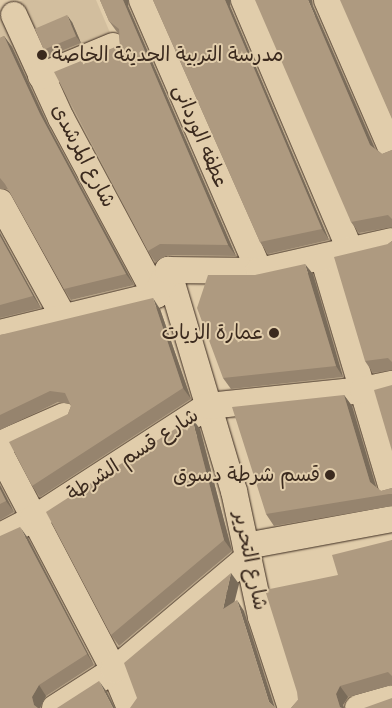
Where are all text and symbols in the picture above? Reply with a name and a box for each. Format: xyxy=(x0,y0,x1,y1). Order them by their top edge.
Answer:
place label: مدرسة التربية الحديثة الخاصة xyxy=(52,43,284,67)
marker: مدرسة التربية الحديثة الخاصة xyxy=(36,49,48,61)
street label: عطفه الوردانى xyxy=(168,81,232,191)
street label: شارع المرشدى xyxy=(46,100,120,212)
place label: عمارة الزيات xyxy=(161,321,264,345)
marker: عمارة الزيات xyxy=(268,327,280,339)
street label: شارع قسم الشرطة xyxy=(63,404,203,506)
place label: قسم شرطة دسوق xyxy=(173,463,320,487)
marker: قسم شرطة دسوق xyxy=(324,469,336,481)
street label: شارع التحرير xyxy=(228,509,272,613)

